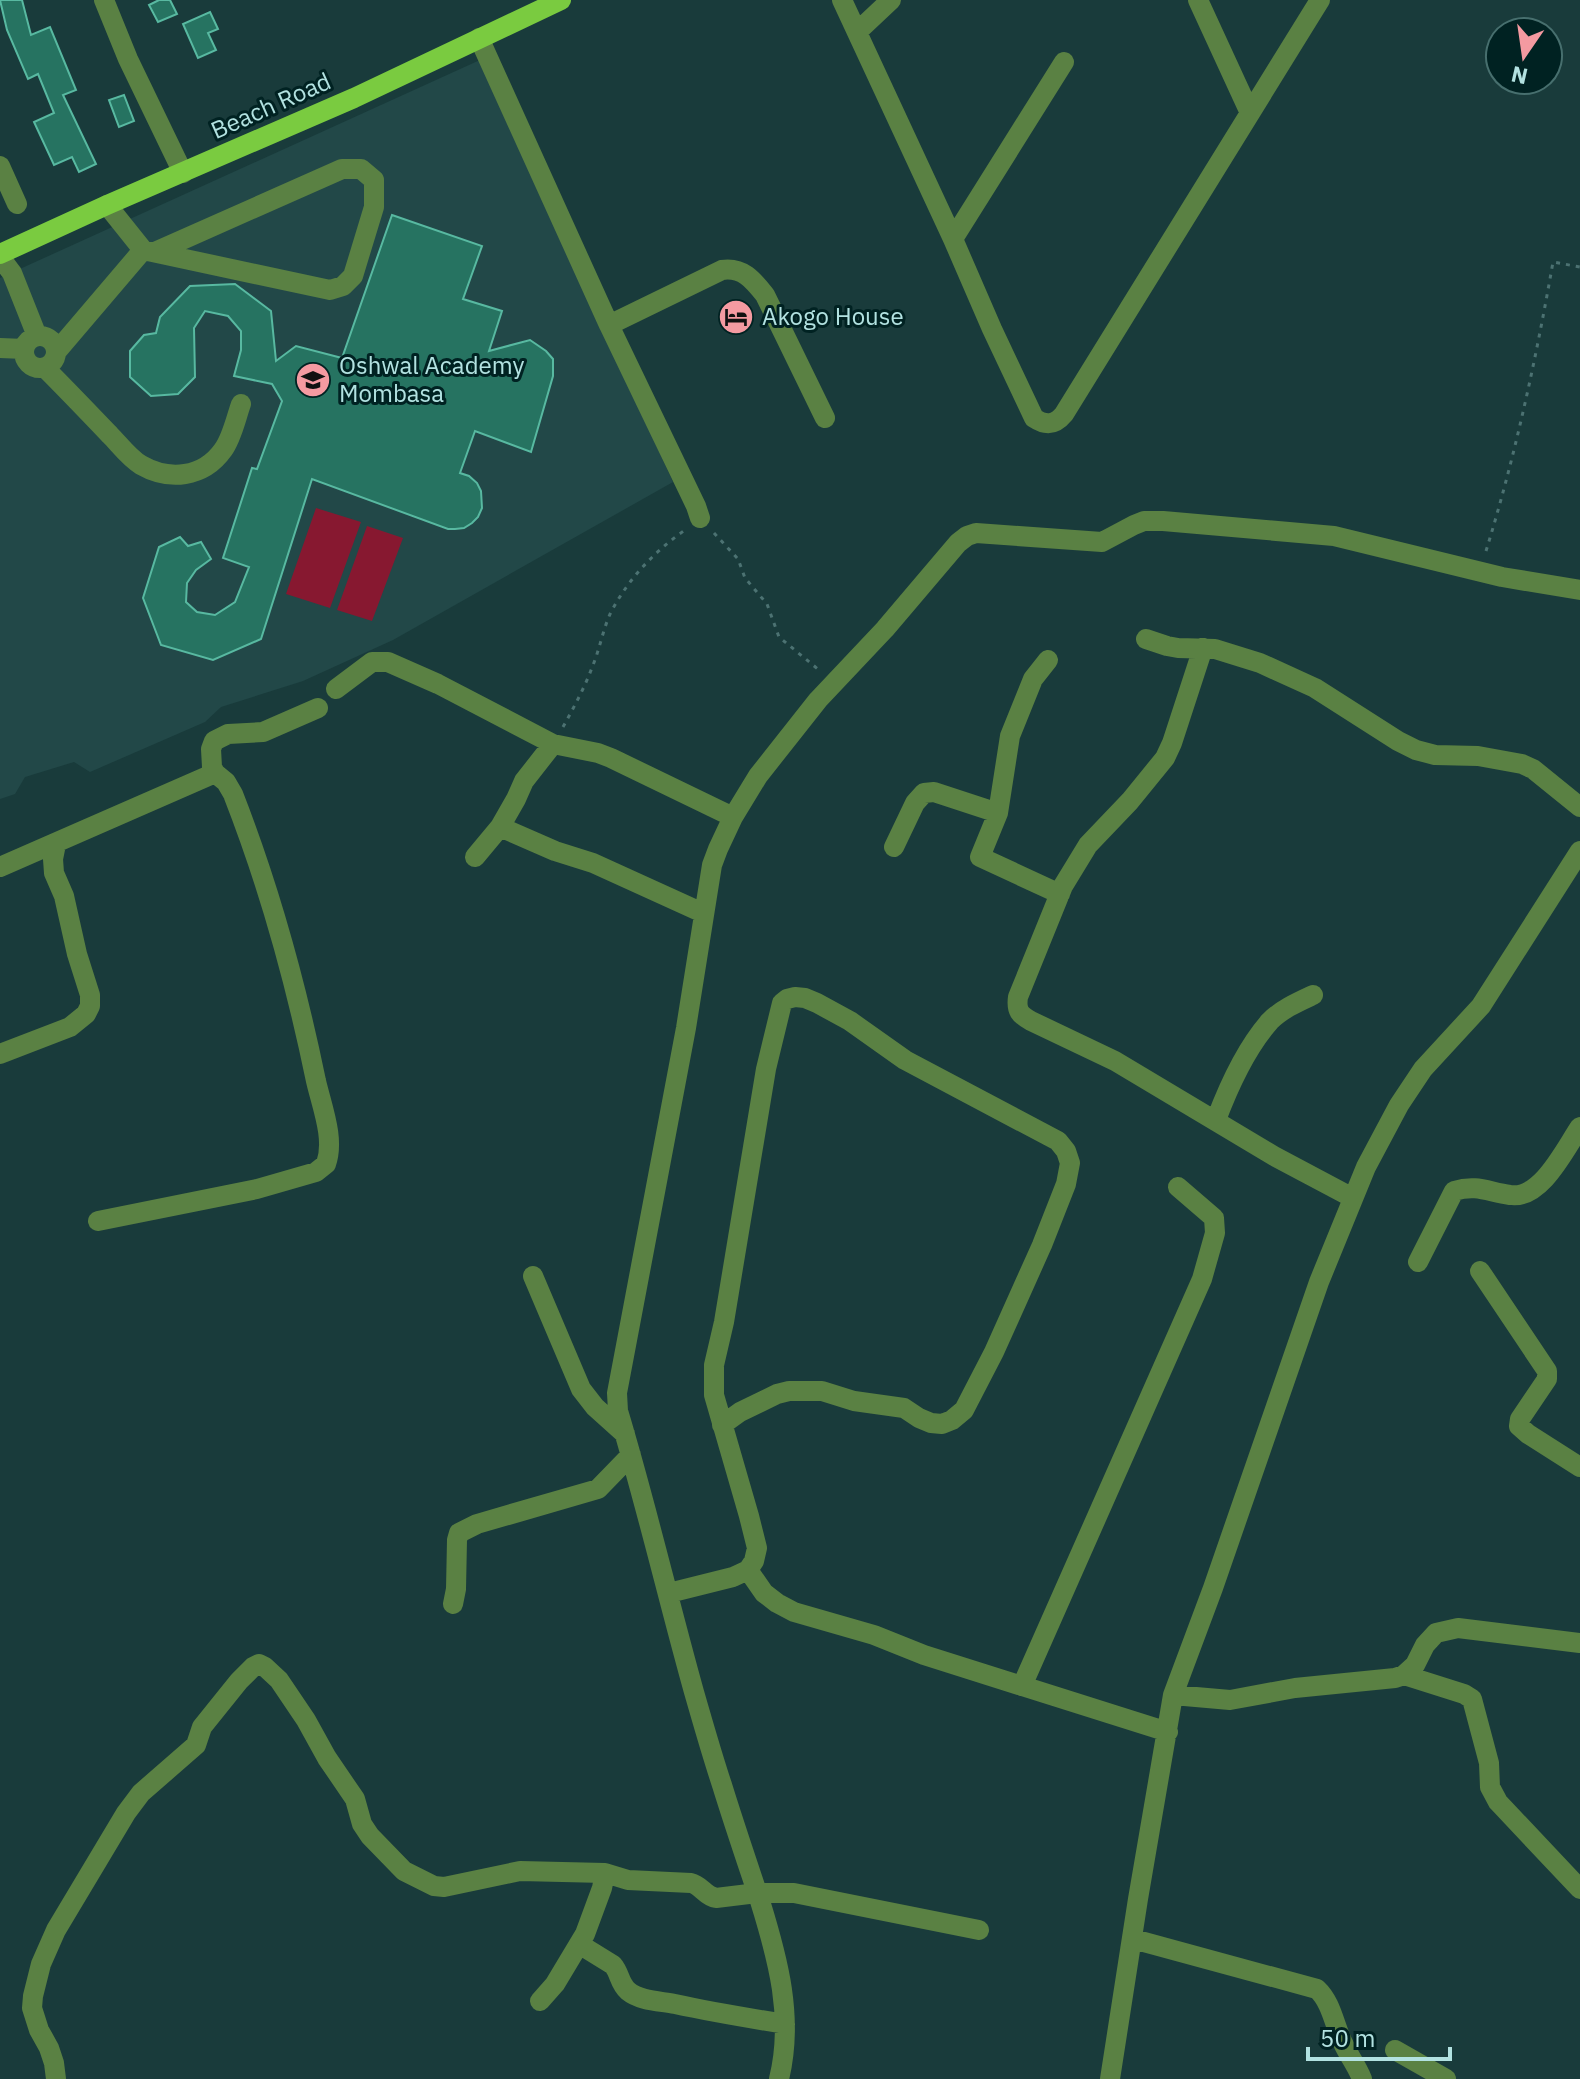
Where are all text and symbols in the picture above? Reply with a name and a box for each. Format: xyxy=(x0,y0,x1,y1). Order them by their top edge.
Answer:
north arrow xyxy=(1484,16,1564,96)
text: N xyxy=(1508,60,1530,92)
street label: Beach Road xyxy=(206,64,336,146)
hotel icon: Akogo House xyxy=(717,298,755,336)
place label: Akogo House xyxy=(762,300,904,332)
place label: Oshwal Academy Mombasa xyxy=(339,349,525,409)
school or university icon: Oshwal Academy Mombasa xyxy=(294,361,332,399)
scale bar xyxy=(1308,2011,1450,2061)
text: 50 m xyxy=(1320,2022,1375,2054)

